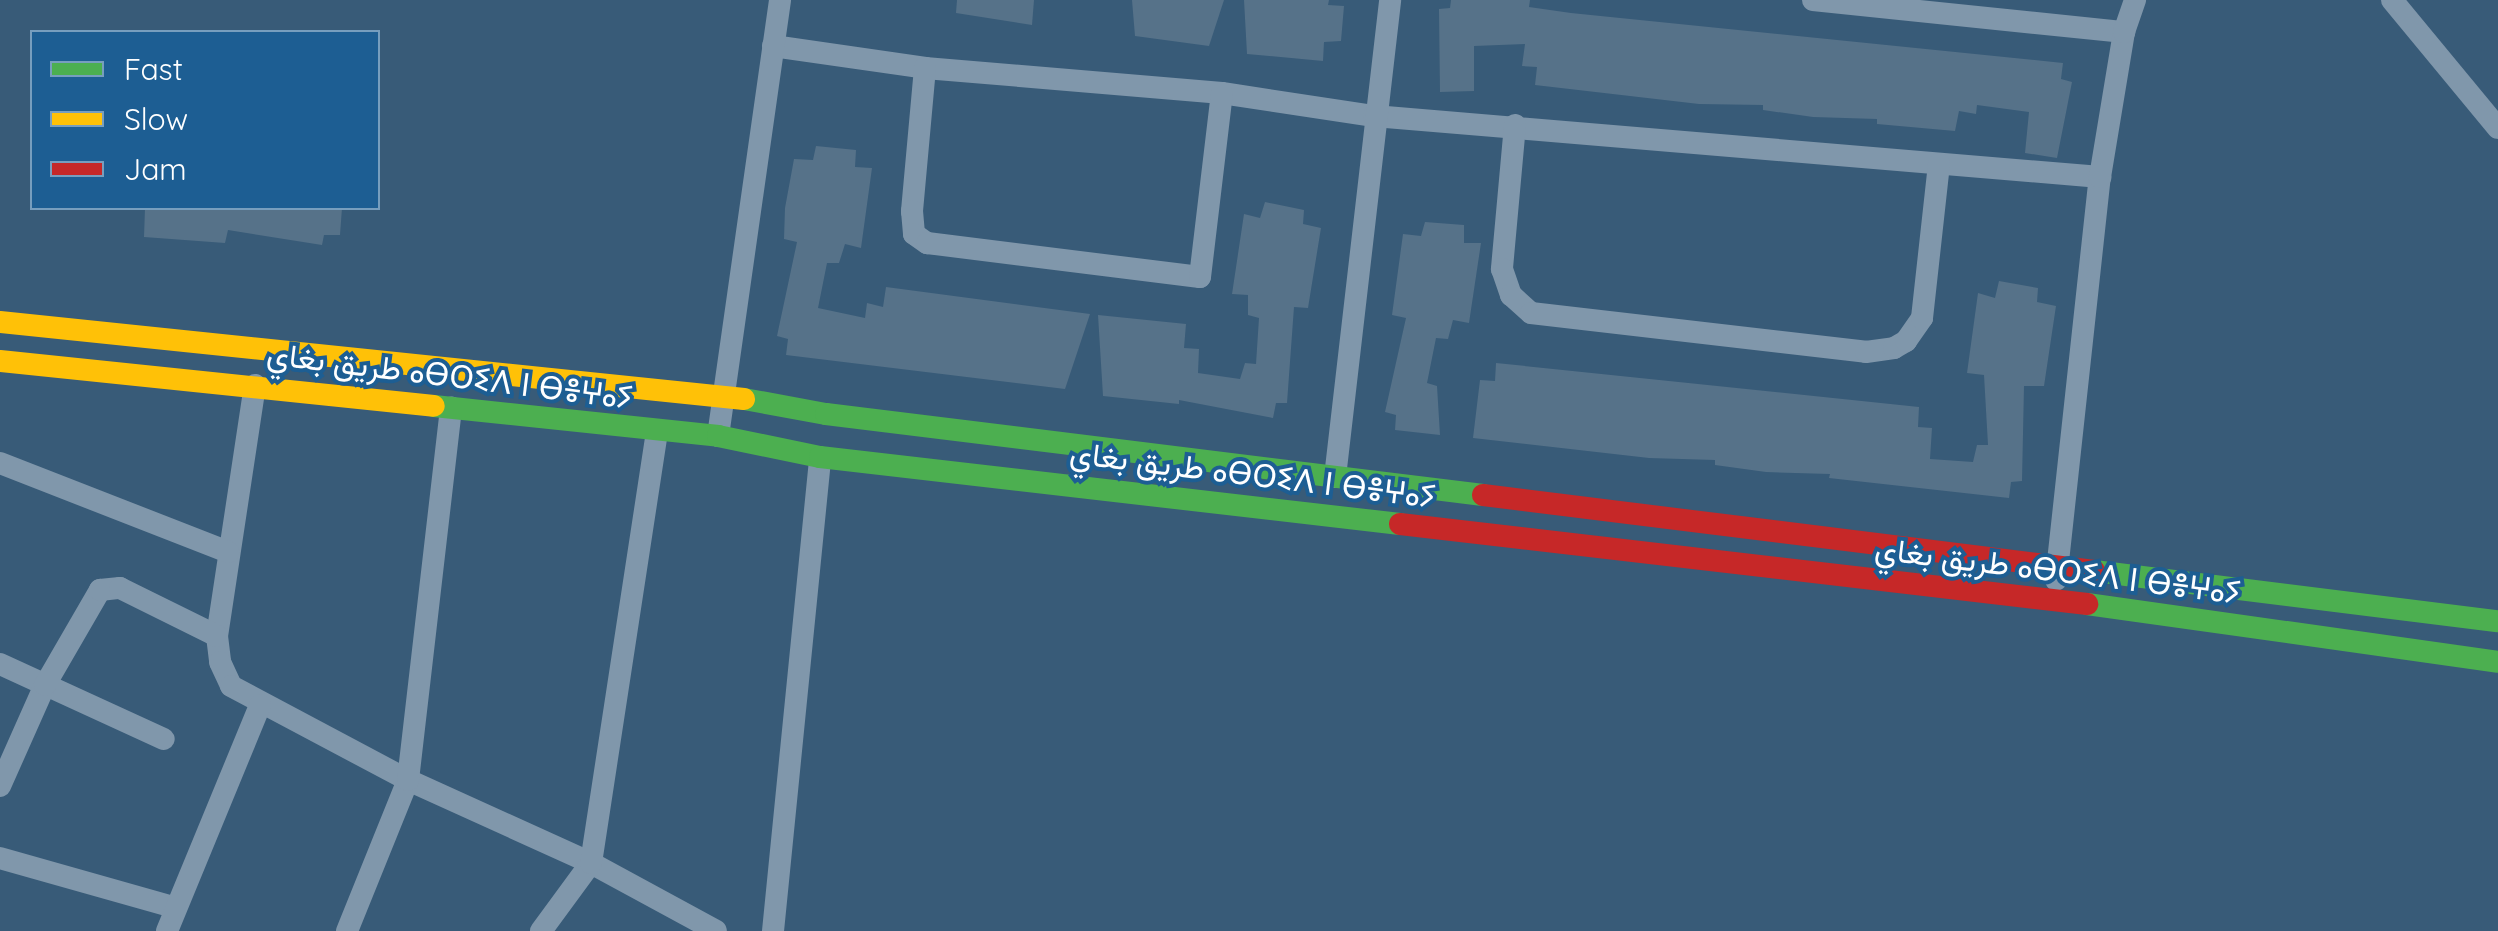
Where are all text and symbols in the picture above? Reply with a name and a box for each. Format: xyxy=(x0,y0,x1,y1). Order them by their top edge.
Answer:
legend xyxy=(30,30,380,210)
text: Fast xyxy=(124,50,183,88)
text: Slow xyxy=(124,100,188,138)
text: Jam xyxy=(124,150,187,188)
street label: طريق بغاي ⴰⴱⵔⵉⴷ ⵏ ⴱⴻⵖⴰⵢ xyxy=(265,333,635,417)
street label: طريق بغاي ⴰⴱⵔⵉⴷ ⵏ ⴱⴻⵖⴰⵢ xyxy=(1068,432,1438,516)
street label: طريق بغاي ⴰⴱⵔⵉⴷ ⵏ ⴱⴻⵖⴰⵢ xyxy=(1873,528,2243,612)

